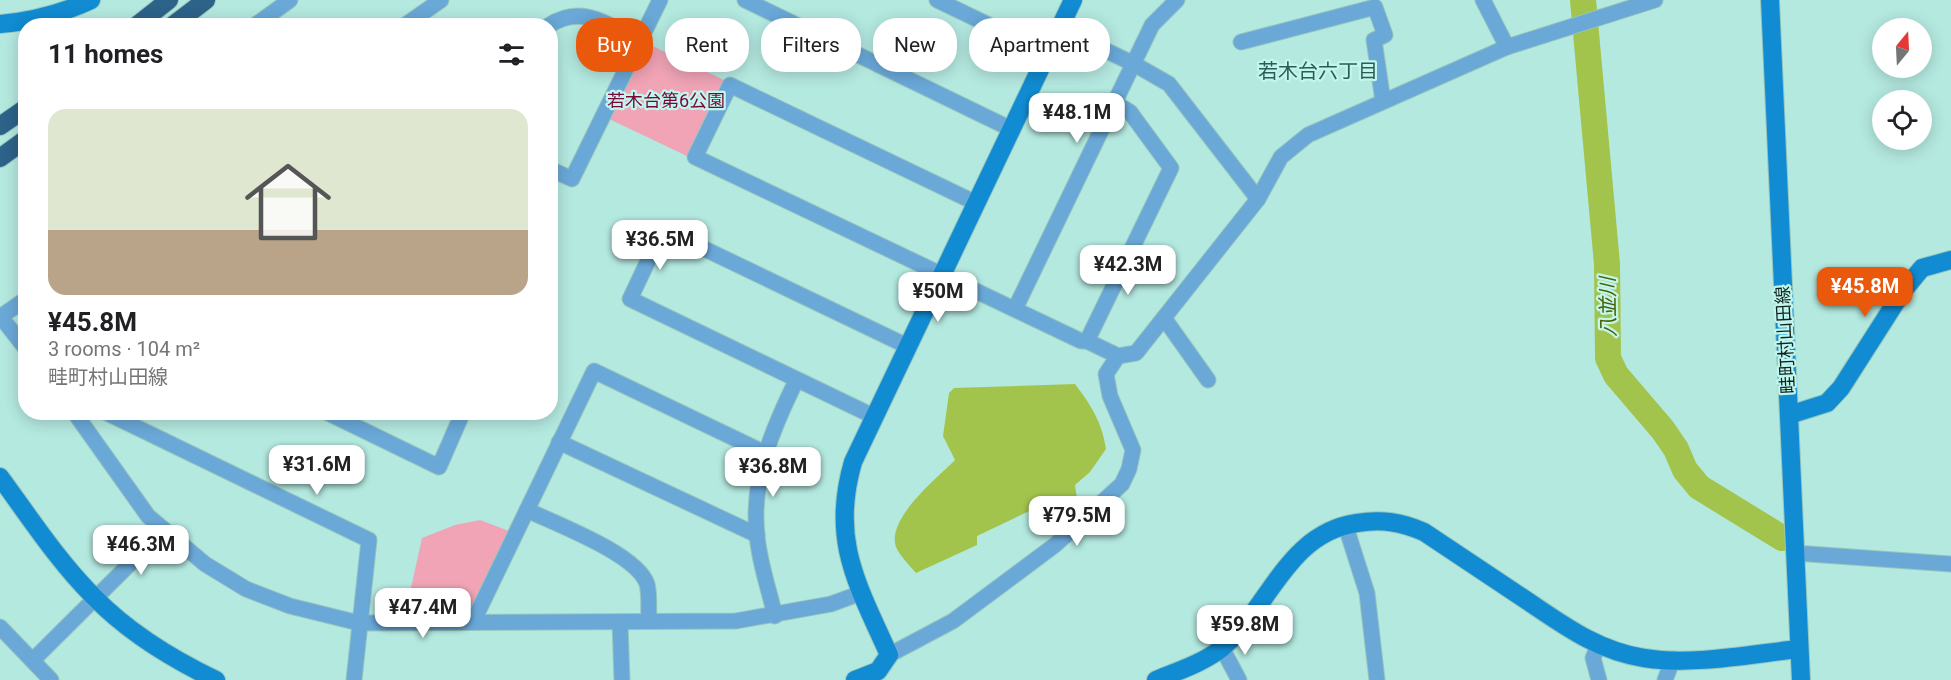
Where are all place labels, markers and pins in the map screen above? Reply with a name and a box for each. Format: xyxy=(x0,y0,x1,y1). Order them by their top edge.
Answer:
pin: ¥48.1M xyxy=(1028,93,1126,144)
pin: ¥36.5M xyxy=(611,220,709,271)
pin: ¥42.3M xyxy=(1079,245,1177,296)
pin: ¥45.8M xyxy=(1816,267,1914,318)
pin: ¥50M xyxy=(902,272,974,323)
pin: ¥31.6M xyxy=(268,445,366,496)
pin: ¥36.8M xyxy=(724,447,822,498)
pin: ¥79.5M xyxy=(1028,496,1126,547)
pin: ¥46.3M xyxy=(92,525,190,576)
pin: ¥47.4M xyxy=(374,588,472,639)
pin: ¥59.8M xyxy=(1196,605,1294,656)

